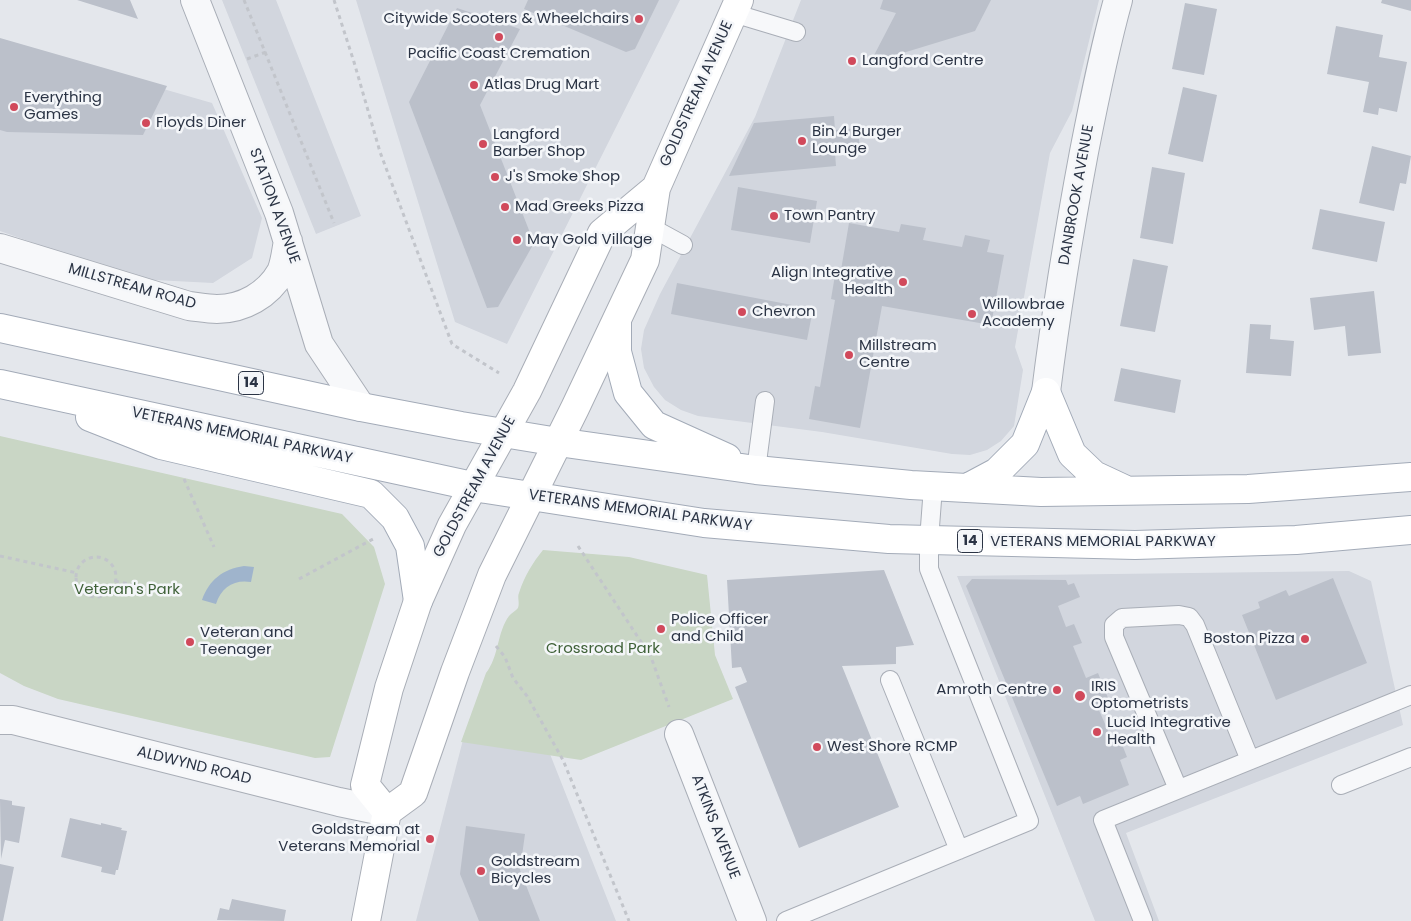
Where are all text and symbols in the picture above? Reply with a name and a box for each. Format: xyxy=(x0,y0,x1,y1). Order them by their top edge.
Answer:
place label: Citywide Scooters & Wheelchairs xyxy=(384,10,629,28)
marker: Citywide Scooters & Wheelchairs xyxy=(633,13,645,25)
street label: GOLDSTREAM AVENUE xyxy=(657,18,737,170)
marker: Pacific Coast Cremation xyxy=(493,31,505,43)
place label: Pacific Coast Cremation xyxy=(408,45,590,63)
place label: Langford Centre xyxy=(862,52,983,70)
marker: Langford Centre xyxy=(846,55,858,67)
place label: Atlas Drug Mart xyxy=(484,76,599,94)
marker: Atlas Drug Mart xyxy=(468,79,480,91)
place label: Everything Games xyxy=(24,89,102,124)
marker: Everything Games xyxy=(8,101,20,113)
place label: Floyds Diner xyxy=(156,114,246,132)
marker: Floyds Diner xyxy=(140,117,152,129)
place label: Bin 4 Burger Lounge xyxy=(812,123,901,158)
street label: DANBROOK AVENUE xyxy=(1056,123,1098,267)
place label: Langford Barber Shop xyxy=(493,126,585,161)
marker: Bin 4 Burger Lounge xyxy=(796,135,808,147)
marker: Langford Barber Shop xyxy=(477,138,489,150)
street label: STATION AVENUE xyxy=(245,146,303,266)
place label: J's Smoke Shop xyxy=(505,168,620,186)
marker: J's Smoke Shop xyxy=(489,171,501,183)
place label: Mad Greeks Pizza xyxy=(515,198,644,216)
marker: Mad Greeks Pizza xyxy=(499,201,511,213)
place label: Town Pantry xyxy=(784,207,876,225)
marker: Town Pantry xyxy=(768,210,780,222)
place label: May Gold Village xyxy=(527,231,652,249)
marker: May Gold Village xyxy=(511,234,523,246)
street label: MILLSTREAM ROAD xyxy=(66,260,198,314)
place label: Align Integrative Health xyxy=(771,264,893,299)
marker: Align Integrative Health xyxy=(897,276,909,288)
place label: Willowbrae Academy xyxy=(982,296,1065,331)
place label: Chevron xyxy=(752,303,816,321)
marker: Chevron xyxy=(736,306,748,318)
marker: Willowbrae Academy xyxy=(966,308,978,320)
place label: Millstream Centre xyxy=(859,337,937,372)
marker: Millstream Centre xyxy=(843,349,855,361)
road number: 14 xyxy=(238,372,264,394)
street label: VETERANS MEMORIAL PARKWAY xyxy=(130,404,354,468)
street label: GOLDSTREAM AVENUE xyxy=(430,413,520,561)
street label: VETERANS MEMORIAL PARKWAY xyxy=(527,486,753,536)
road number: 14 xyxy=(958,530,982,552)
street label: VETERANS MEMORIAL PARKWAY xyxy=(990,533,1216,551)
park label: Veteran's Park xyxy=(74,581,180,599)
place label: Police Officer and Child xyxy=(671,611,768,646)
marker: Police Officer and Child xyxy=(655,623,667,635)
place label: Veteran and Teenager xyxy=(200,624,293,659)
place label: Boston Pizza xyxy=(1204,630,1295,648)
marker: Boston Pizza xyxy=(1299,633,1311,645)
marker: Veteran and Teenager xyxy=(184,636,196,648)
park label: Crossroad Park xyxy=(546,640,660,658)
place label: IRIS Optometrists xyxy=(1091,678,1189,713)
place label: Amroth Centre xyxy=(936,681,1047,699)
marker: Amroth Centre xyxy=(1051,684,1063,696)
marker: IRIS Optometrists xyxy=(1073,689,1087,703)
place label: Lucid Integrative Health xyxy=(1107,714,1231,749)
marker: Lucid Integrative Health xyxy=(1091,726,1103,738)
place label: West Shore RCMP xyxy=(827,738,957,756)
marker: West Shore RCMP xyxy=(811,741,823,753)
street label: ALDWYND ROAD xyxy=(135,743,253,789)
street label: ATKINS AVENUE xyxy=(687,772,743,882)
place label: Goldstream at Veterans Memorial xyxy=(278,821,420,856)
marker: Goldstream at Veterans Memorial xyxy=(424,833,436,845)
place label: Goldstream Bicycles xyxy=(491,853,580,888)
marker: Goldstream Bicycles xyxy=(475,865,487,877)

